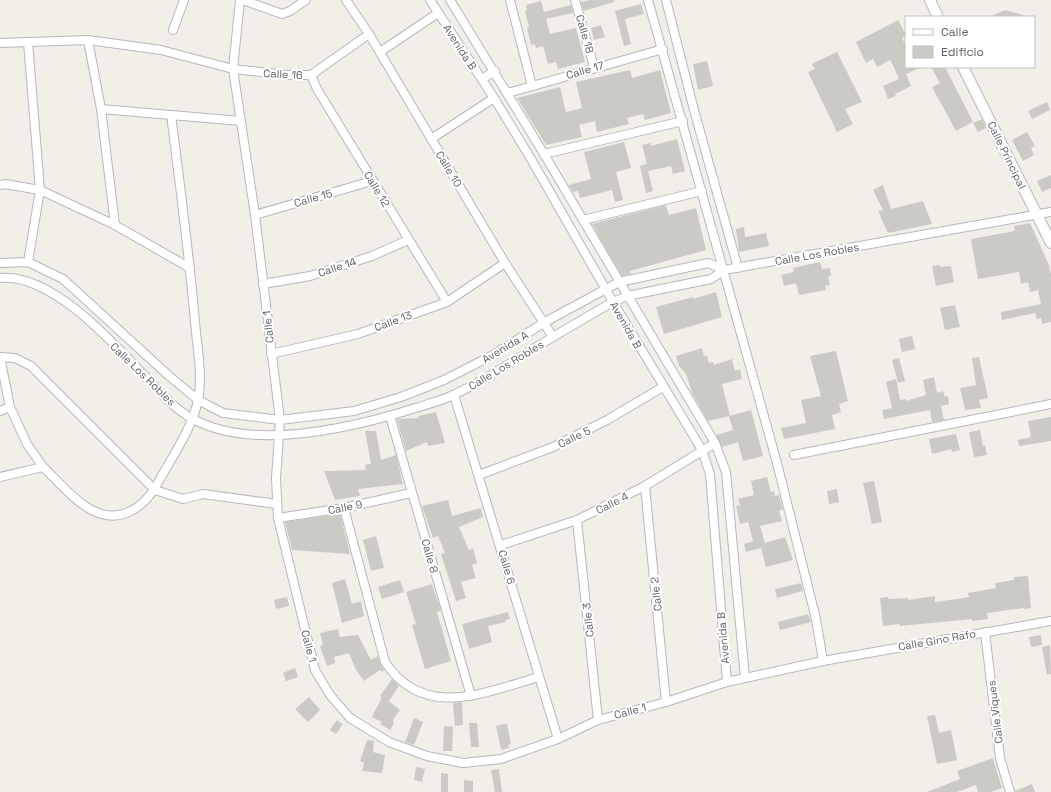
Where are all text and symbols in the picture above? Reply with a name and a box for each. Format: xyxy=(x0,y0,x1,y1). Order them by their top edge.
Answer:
street label: Calle 18 xyxy=(573,13,597,55)
legend xyxy=(905,16,1035,68)
street label: Avenida B xyxy=(440,21,480,73)
text: Calle xyxy=(941,24,969,40)
text: Edificio xyxy=(941,44,984,60)
street label: Calle 17 xyxy=(564,58,606,82)
street label: Calle 16 xyxy=(263,66,303,82)
street label: Calle Principal xyxy=(985,119,1029,191)
street label: Calle 10 xyxy=(433,148,465,190)
street label: Calle 12 xyxy=(361,169,393,210)
street label: Calle 15 xyxy=(292,186,334,210)
street label: Calle Los Robles xyxy=(774,240,860,268)
street label: Calle 14 xyxy=(316,254,358,280)
street label: Avenida B xyxy=(607,299,645,351)
street label: Calle 13 xyxy=(372,308,414,334)
street label: Calle 1 xyxy=(259,310,277,344)
street label: Avenida A xyxy=(479,328,531,366)
street label: Calle Los Robles xyxy=(466,337,546,393)
street label: Calle Los Robles xyxy=(107,339,179,409)
street label: Calle 5 xyxy=(555,423,593,451)
street label: Calle 4 xyxy=(593,489,631,517)
street label: Calle 9 xyxy=(327,497,364,517)
street label: Calle 8 xyxy=(418,537,442,575)
street label: Calle 6 xyxy=(495,548,519,586)
street label: Calle 2 xyxy=(647,576,665,612)
street label: Calle 3 xyxy=(579,602,597,638)
street label: Avenida B xyxy=(714,612,732,664)
street label: Calle Gino Rafo xyxy=(897,626,977,654)
street label: Calle 1 xyxy=(298,628,320,664)
street label: Calle Viques xyxy=(984,679,1006,744)
street label: Calle 1 xyxy=(612,700,648,722)

